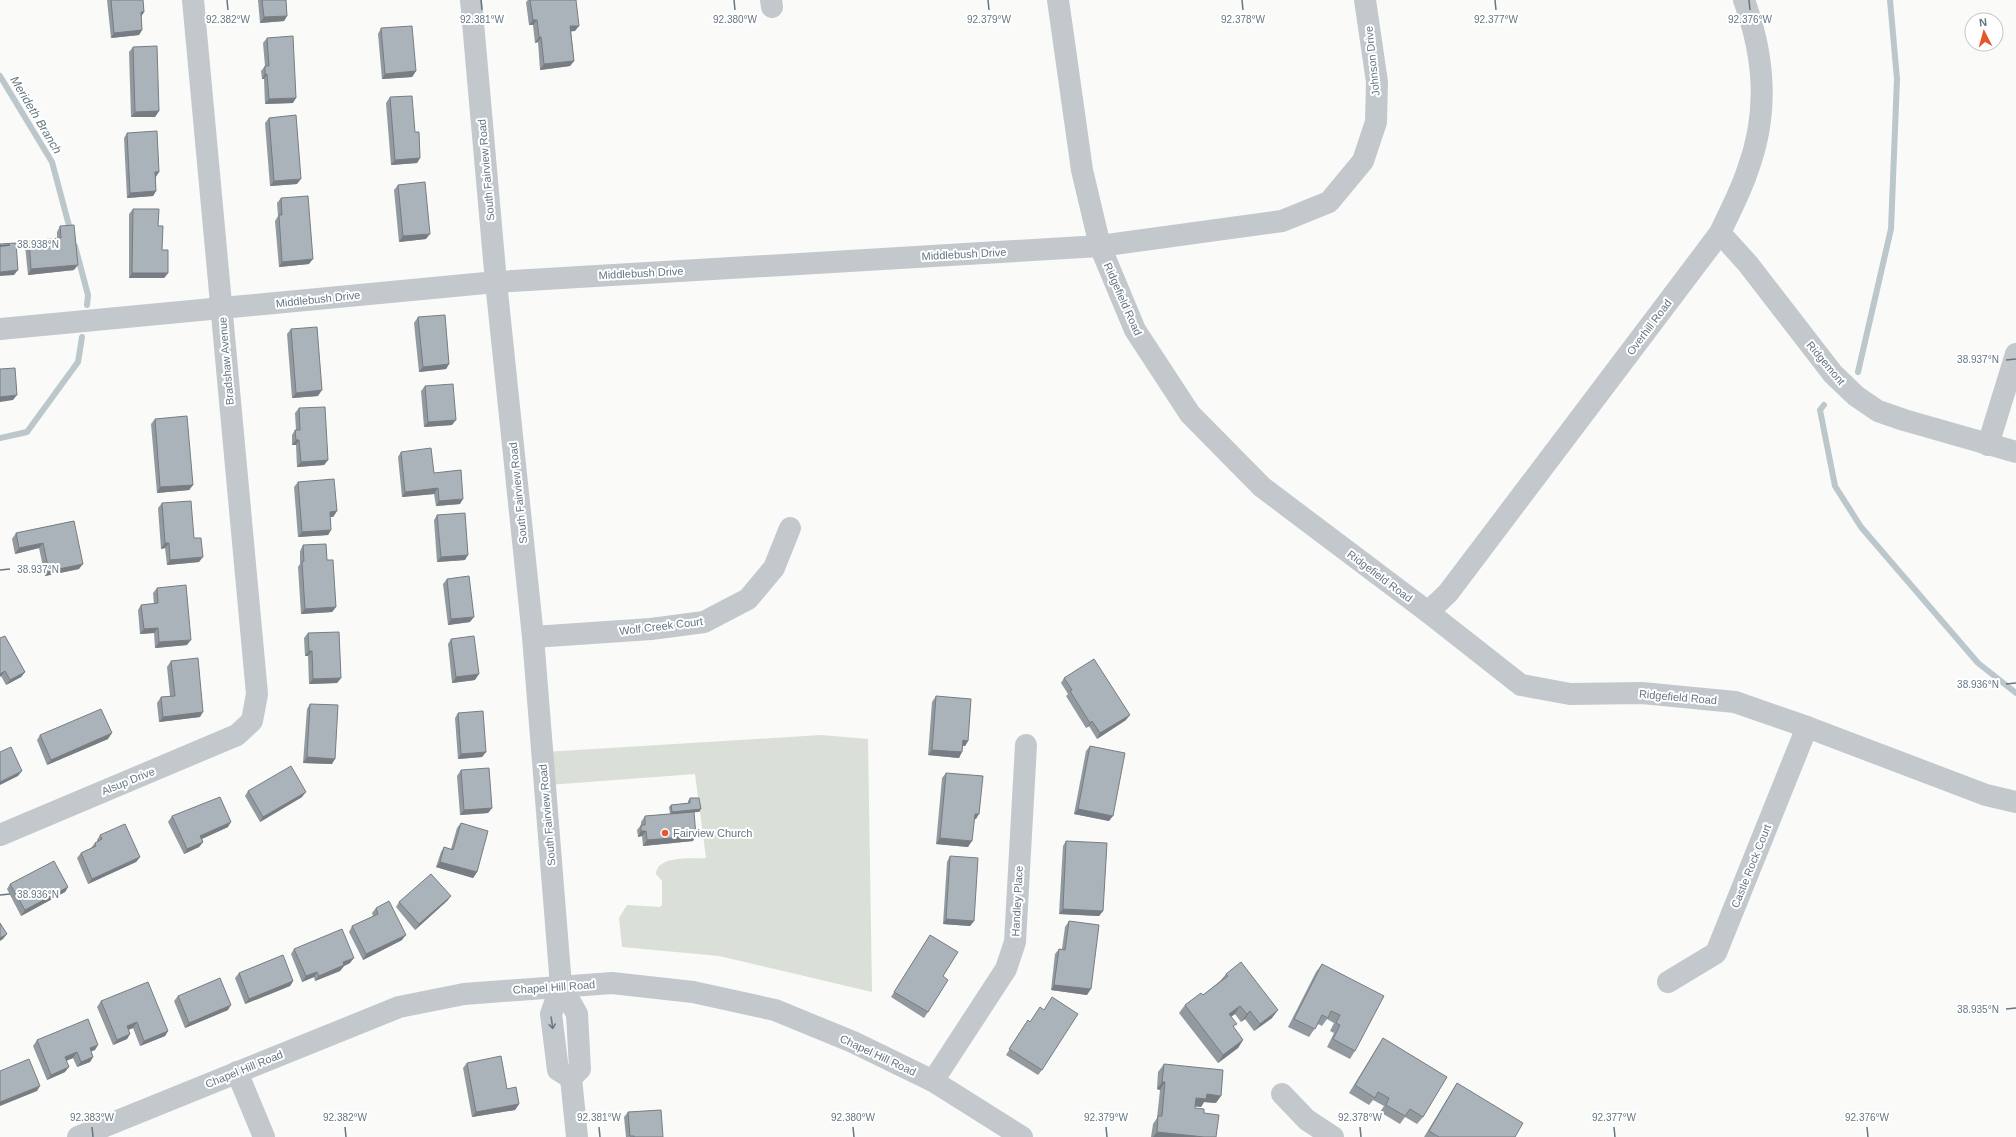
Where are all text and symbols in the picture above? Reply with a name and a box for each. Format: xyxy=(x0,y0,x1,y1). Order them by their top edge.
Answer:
north arrow xyxy=(1964,12,2004,52)
text: 92.382°W xyxy=(206,14,251,25)
text: 92.381°W xyxy=(460,14,505,25)
text: 92.380°W xyxy=(713,14,758,25)
text: 92.379°W xyxy=(967,14,1012,25)
text: 92.378°W xyxy=(1221,14,1266,25)
text: 92.377°W xyxy=(1474,14,1519,25)
text: 92.376°W xyxy=(1728,14,1773,25)
text: N xyxy=(1978,16,1988,28)
street label: Johnson Drive xyxy=(1362,25,1382,97)
water label: Merideth Branch xyxy=(7,74,65,157)
street label: South Fairview Road xyxy=(476,119,496,221)
text: 38.938°N xyxy=(17,239,59,250)
street label: Middlebush Drive xyxy=(921,246,1007,262)
street label: Ridgefield Road xyxy=(1102,261,1144,337)
street label: Middlebush Drive xyxy=(598,265,684,281)
street label: Middlebush Drive xyxy=(275,289,361,309)
street label: Overhill Road xyxy=(1624,297,1674,357)
street label: Bradshaw Avenue xyxy=(216,316,236,406)
street label: Ridgemont xyxy=(1804,339,1848,387)
text: 38.937°N xyxy=(1957,354,1999,365)
street label: South Fairview Road xyxy=(507,442,529,544)
street label: Ridgefield Road xyxy=(1345,548,1415,604)
text: 38.937°N xyxy=(17,564,59,575)
street label: Wolf Creek Court xyxy=(619,615,703,637)
text: 38.936°N xyxy=(1957,679,1999,690)
street label: Ridgefield Road xyxy=(1638,688,1718,706)
street label: South Fairview Road xyxy=(537,764,557,866)
street label: Alsup Drive xyxy=(100,765,156,797)
street label: Castle Rock Court xyxy=(1729,822,1773,910)
place label: Fairview Church xyxy=(673,827,752,839)
marker: Fairview Church xyxy=(660,828,670,838)
street label: Handley Place xyxy=(1009,865,1025,937)
text: 38.936°N xyxy=(17,889,59,900)
street label: Chapel Hill Road xyxy=(512,978,596,996)
text: 38.935°N xyxy=(1957,1004,1999,1015)
one-way arrow xyxy=(548,1016,556,1029)
street label: Chapel Hill Road xyxy=(838,1032,918,1078)
street label: Chapel Hill Road xyxy=(203,1048,285,1090)
text: 92.383°W xyxy=(70,1112,115,1123)
text: 92.382°W xyxy=(323,1112,368,1123)
text: 92.381°W xyxy=(577,1112,622,1123)
text: 92.380°W xyxy=(831,1112,876,1123)
text: 92.379°W xyxy=(1084,1112,1129,1123)
text: 92.378°W xyxy=(1338,1112,1383,1123)
text: 92.377°W xyxy=(1592,1112,1637,1123)
text: 92.376°W xyxy=(1845,1112,1890,1123)

